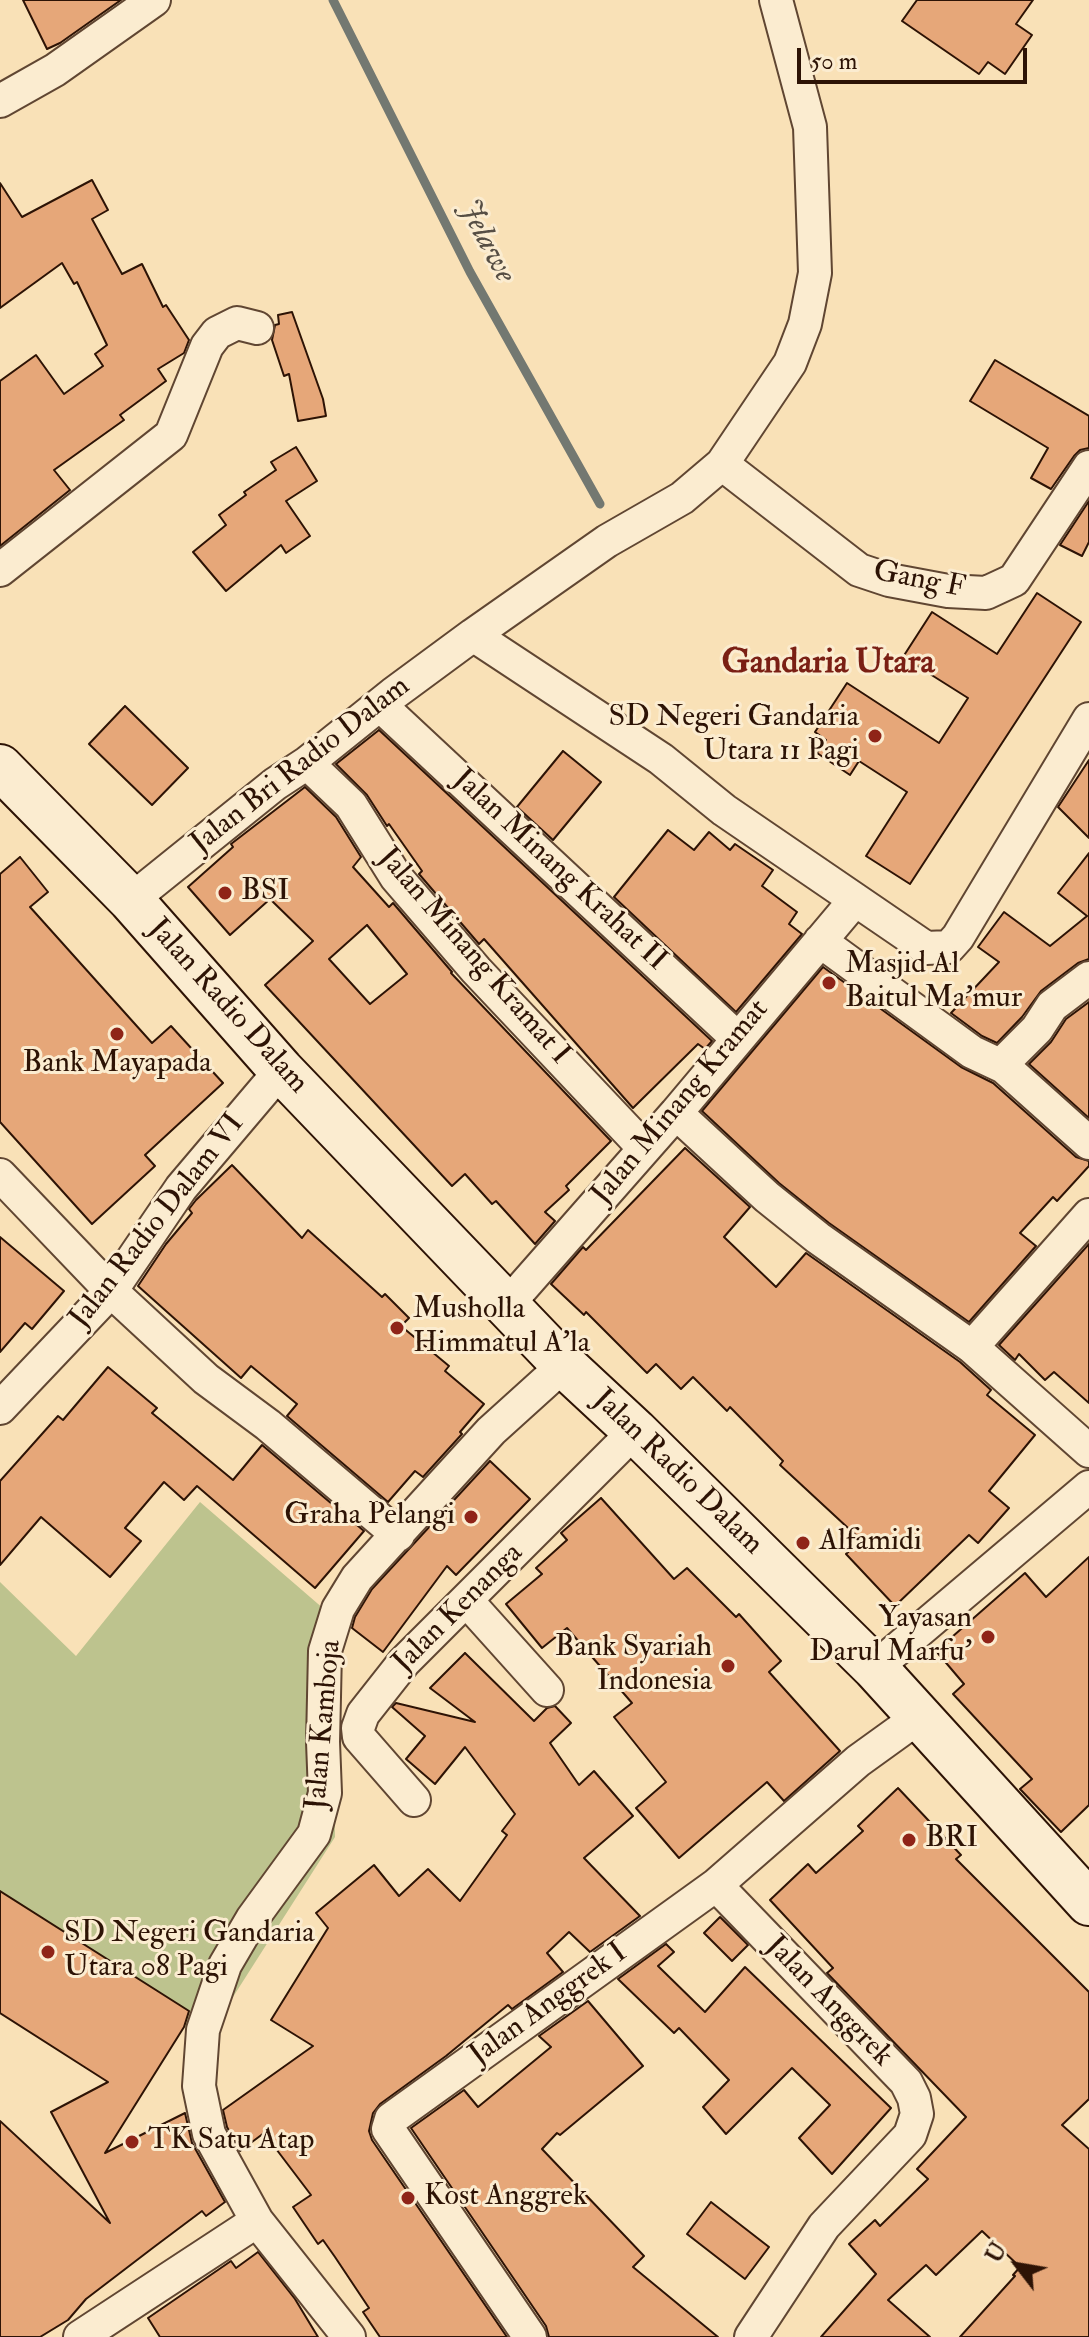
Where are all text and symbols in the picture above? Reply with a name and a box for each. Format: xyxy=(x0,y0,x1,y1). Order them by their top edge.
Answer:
scale bar xyxy=(801,32,1031,82)
text: 50 m xyxy=(811,46,857,77)
water label: Jelawe xyxy=(447,194,523,290)
street label: Gang F xyxy=(870,554,968,608)
district label: Gandaria Utara xyxy=(722,645,934,685)
street label: Jalan Bri Radio Dalam xyxy=(184,669,418,863)
place label: SD Negeri Gandaria Utara 11 Pagi xyxy=(609,701,859,772)
marker: SD Negeri Gandaria Utara 11 Pagi xyxy=(866,727,884,745)
street label: Jalan Minang Krahat II xyxy=(444,762,674,980)
street label: Jalan Minang Kramat I xyxy=(369,841,577,1073)
place label: BSI xyxy=(241,875,289,911)
marker: BSI xyxy=(216,884,234,902)
street label: Jalan Radio Dalam xyxy=(139,912,315,1102)
place label: Masjid Al Baitul Ma'mur xyxy=(845,948,1022,1018)
marker: Masjid Al Baitul Ma'mur xyxy=(820,974,838,992)
street label: Jalan Minang Kramat xyxy=(585,993,777,1213)
marker: Bank Mayapada xyxy=(108,1025,126,1043)
place label: Bank Mayapada xyxy=(22,1047,212,1083)
street label: Jalan Radio Dalam VI xyxy=(63,1108,253,1336)
place label: Musholla Himmatul A'la xyxy=(413,1293,590,1364)
marker: Musholla Himmatul A'la xyxy=(388,1319,406,1337)
street label: Jalan Radio Dalam xyxy=(584,1383,770,1563)
place label: Graha Pelangi xyxy=(284,1499,455,1535)
marker: Graha Pelangi xyxy=(462,1508,480,1526)
place label: Alfamidi xyxy=(819,1525,922,1561)
marker: Alfamidi xyxy=(794,1534,812,1552)
street label: Jalan Kenanga xyxy=(386,1536,532,1682)
place label: Yayasan Darul Marfu' xyxy=(809,1602,972,1672)
marker: Yayasan Darul Marfu' xyxy=(979,1628,997,1646)
place label: Bank Syariah Indonesia xyxy=(555,1631,712,1702)
street label: Jalan Kamboja xyxy=(300,1638,350,1812)
marker: Bank Syariah Indonesia xyxy=(719,1657,737,1675)
place label: BRI xyxy=(925,1822,978,1858)
marker: BRI xyxy=(900,1831,918,1849)
place label: SD Negeri Gandaria Utara 08 Pagi xyxy=(64,1917,314,1988)
street label: Jalan Anggrek xyxy=(757,1929,899,2075)
street label: Jalan Anggrek I xyxy=(463,1936,635,2074)
marker: SD Negeri Gandaria Utara 08 Pagi xyxy=(39,1943,57,1961)
place label: TK Satu Atap xyxy=(148,2124,314,2160)
marker: TK Satu Atap xyxy=(123,2133,141,2151)
place label: Kost Anggrek xyxy=(424,2180,587,2216)
marker: Kost Anggrek xyxy=(399,2189,417,2207)
north arrow xyxy=(977,2225,1057,2305)
text: U xyxy=(980,2238,1013,2268)

